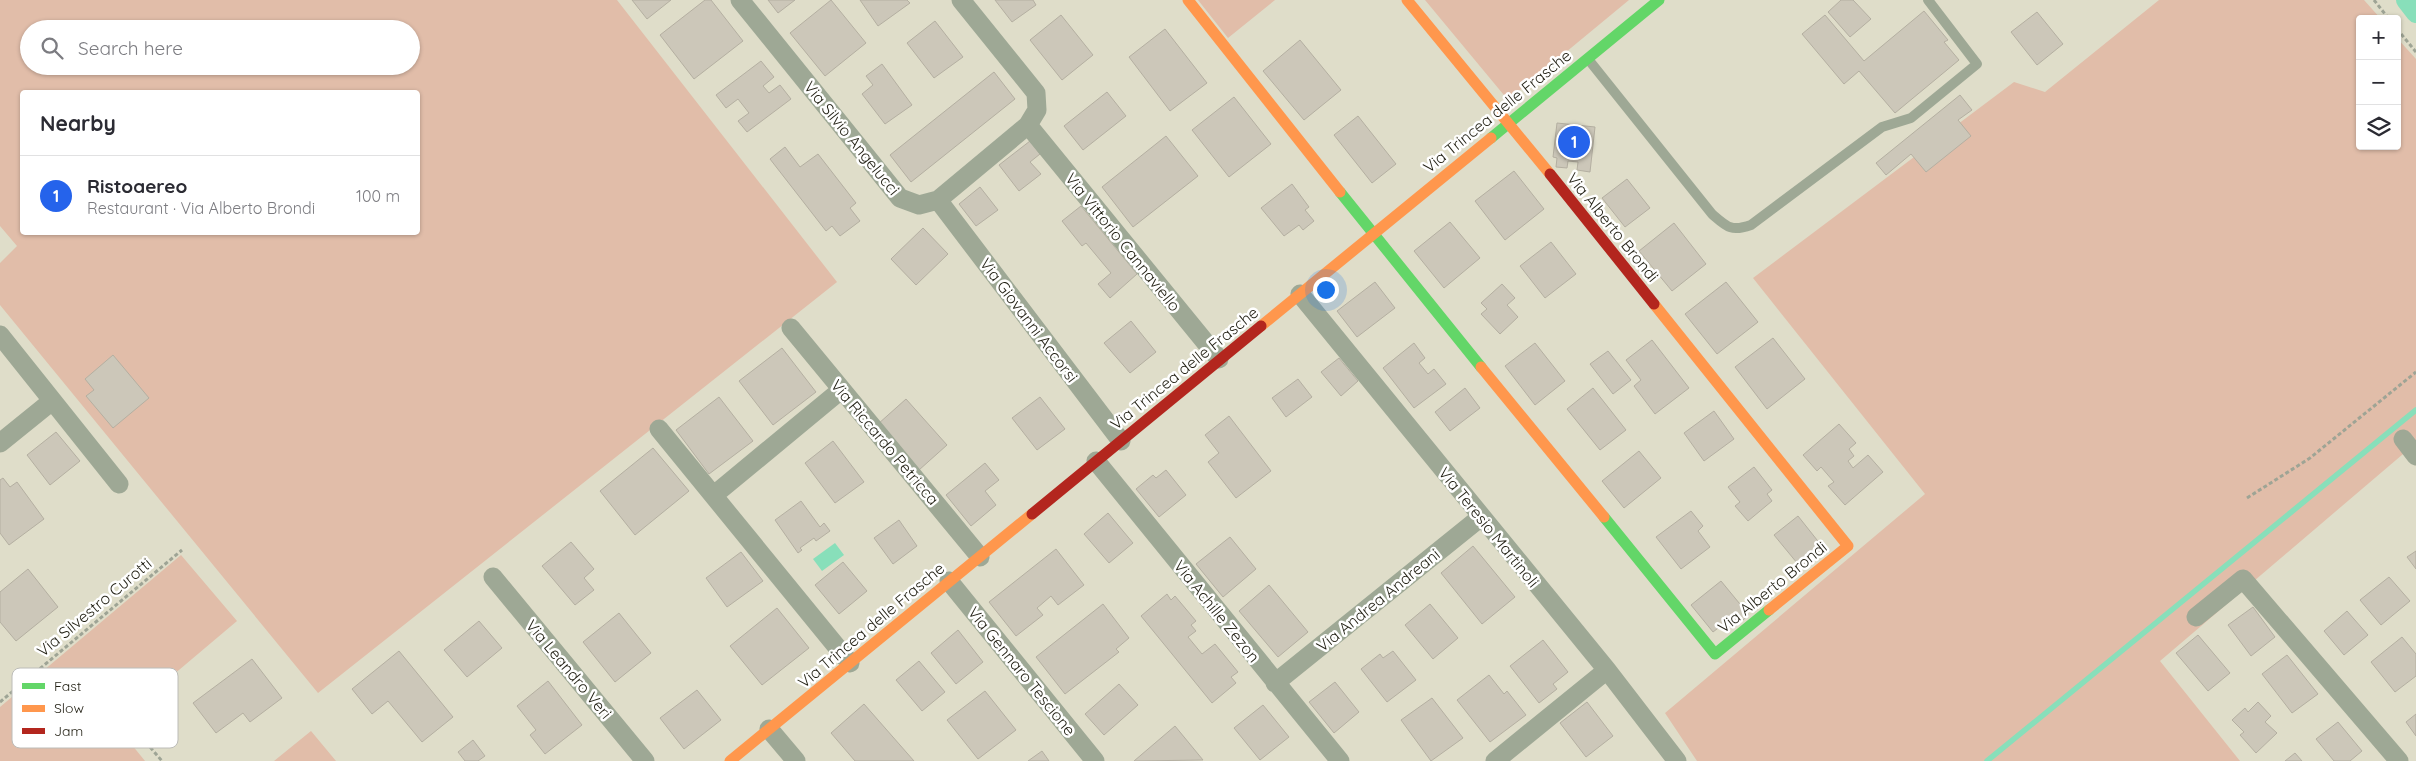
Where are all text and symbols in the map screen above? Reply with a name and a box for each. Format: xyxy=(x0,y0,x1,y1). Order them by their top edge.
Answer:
map controls xyxy=(2356,15,2401,150)
button: + xyxy=(2356,15,2401,60)
search box xyxy=(20,20,420,75)
icon: search xyxy=(38,34,66,62)
text: Search here xyxy=(78,36,183,60)
street label: Via Trincea delle Frasche xyxy=(1419,45,1575,177)
button: − xyxy=(2356,60,2401,105)
street label: Via Silvio Angelucci xyxy=(800,77,904,199)
button: layers xyxy=(2356,105,2401,150)
text: Nearby xyxy=(40,110,116,136)
pin: 1 xyxy=(1558,123,1590,161)
street label: Via Alberto Brondi xyxy=(1563,168,1663,286)
street label: Via Vittorio Cannaviello xyxy=(1061,169,1185,315)
text: Ristoaereo xyxy=(87,174,187,198)
text: 1 xyxy=(53,186,59,206)
text: 100 m xyxy=(356,186,400,206)
text: Restaurant · Via Alberto Brondi xyxy=(87,198,315,218)
street label: Via Giovanni Accorsi xyxy=(976,254,1082,386)
your location xyxy=(1313,277,1339,303)
street label: Via Trincea delle Frasche xyxy=(1106,302,1262,434)
street label: Via Riccardo Petricca xyxy=(827,375,943,509)
street label: Via Teresio Martinoli xyxy=(1434,463,1544,591)
street label: Via Alberto Brondi xyxy=(1713,537,1831,637)
street label: Via Andrea Andreani xyxy=(1312,544,1444,656)
street label: Via Silvestro Curotti xyxy=(33,553,155,661)
street label: Via Achille Zezon xyxy=(1170,556,1264,666)
street label: Via Trincea delle Frasche xyxy=(794,558,948,692)
street label: Via Gennaro Tescione xyxy=(964,602,1080,740)
street label: Via Leandro Veri xyxy=(522,615,616,723)
legend xyxy=(12,668,178,748)
text: Fast xyxy=(54,677,82,695)
text: Slow xyxy=(54,699,84,717)
text: Jam xyxy=(54,722,83,740)

